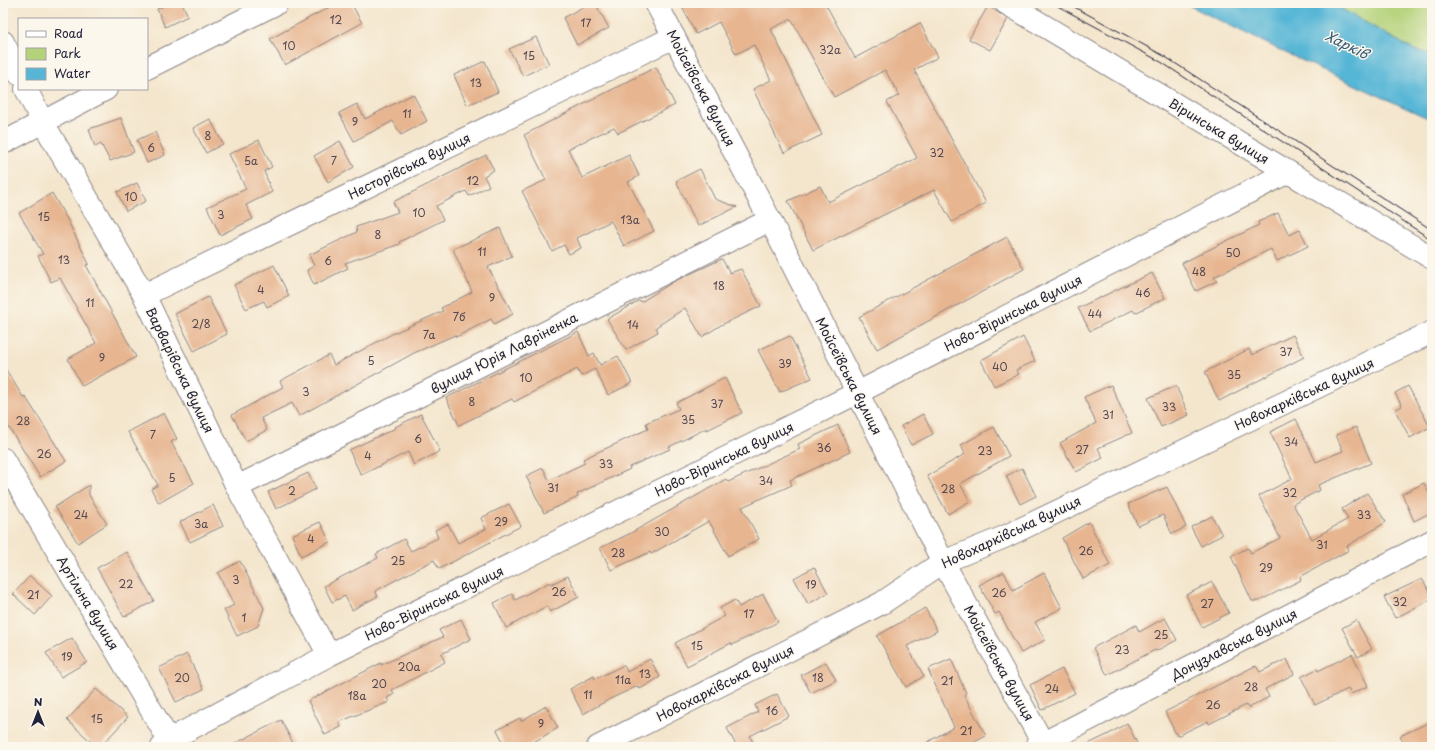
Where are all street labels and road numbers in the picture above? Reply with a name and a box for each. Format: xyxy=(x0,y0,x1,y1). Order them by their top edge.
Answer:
street label: Мойсеївська вулиця xyxy=(663,26,740,149)
street label: Віринська вулиця xyxy=(1165,93,1273,168)
street label: Несторівська вулиця xyxy=(344,128,473,203)
street label: Ново-Віринська вулиця xyxy=(941,269,1085,356)
street label: Варварівська вулиця xyxy=(142,304,219,436)
street label: вулиця Юрія Лавріненка xyxy=(427,307,581,398)
street label: Мойсеївська вулиця xyxy=(812,314,887,438)
street label: Новохарківська вулиця xyxy=(1231,353,1377,434)
street label: Ново-Віринська вулиця xyxy=(651,417,796,501)
street label: Новохарківська вулиця xyxy=(938,491,1084,572)
street label: Артільна вулиця xyxy=(53,552,124,653)
street label: Ново-Віринська вулиця xyxy=(361,561,506,645)
street label: Мойсеївська вулиця xyxy=(960,601,1039,724)
street label: Донузлавська вулиця xyxy=(1167,603,1300,684)
street label: Новохарківська вулиця xyxy=(653,640,797,726)

